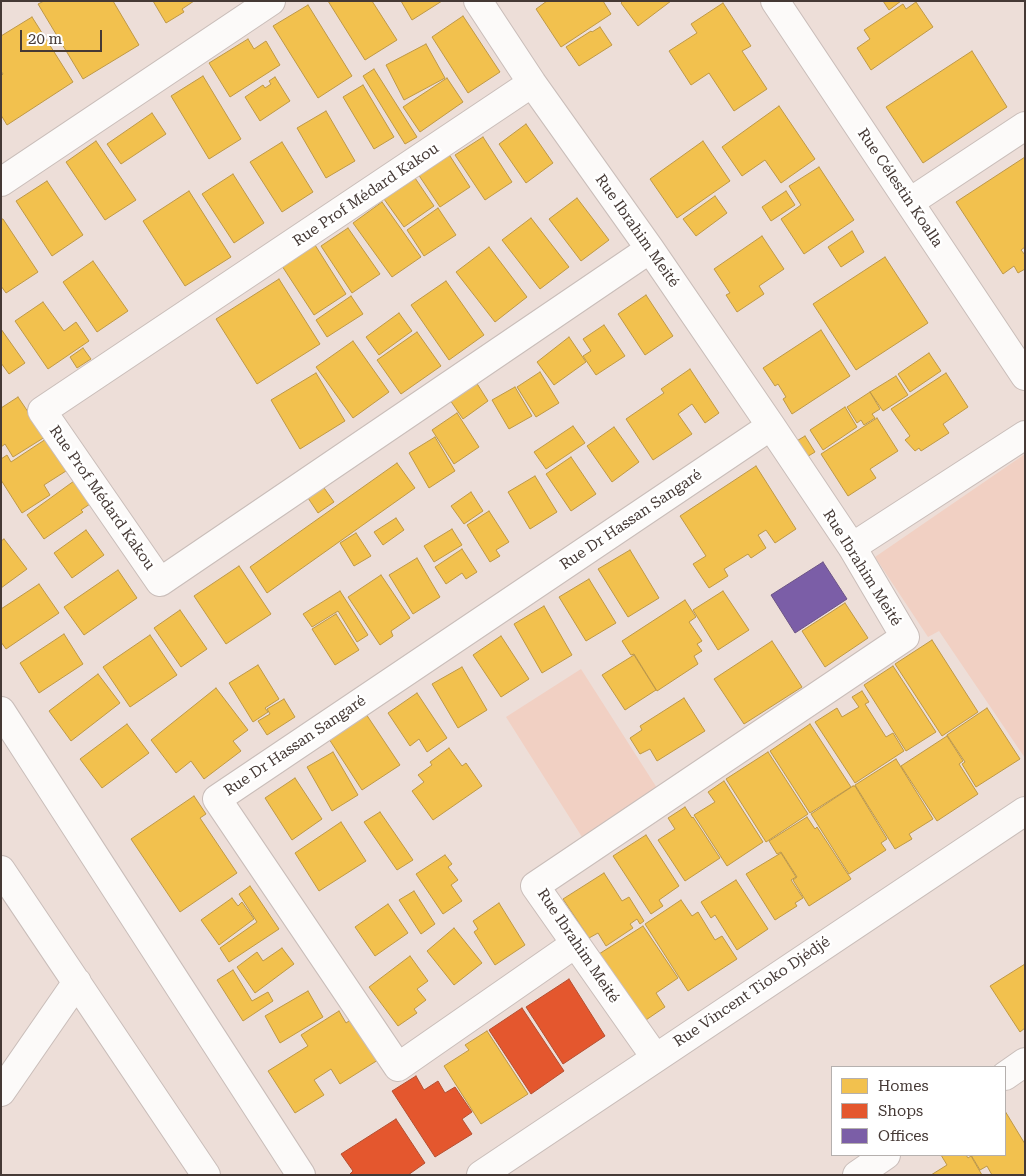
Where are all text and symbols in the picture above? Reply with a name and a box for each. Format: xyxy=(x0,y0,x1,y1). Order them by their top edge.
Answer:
scale bar xyxy=(22,20,105,52)
text: 20 m xyxy=(28,30,62,48)
street label: Rue Célestin Koalla xyxy=(854,125,946,251)
street label: Rue Prof Médard Kakou xyxy=(290,139,442,251)
street label: Rue Ibrahim Meité xyxy=(591,171,683,291)
street label: Rue Prof Médard Kakou xyxy=(45,422,159,574)
street label: Rue Dr Hassan Sangaré xyxy=(557,466,705,574)
street label: Rue Ibrahim Meité xyxy=(819,507,905,629)
street label: Rue Dr Hassan Sangaré xyxy=(221,692,369,800)
street label: Rue Ibrahim Meité xyxy=(533,886,623,1006)
street label: Rue Vincent Tioko Djédjé xyxy=(670,933,834,1051)
legend xyxy=(831,1066,1006,1156)
text: Homes xyxy=(878,1077,929,1095)
text: Shops xyxy=(878,1102,923,1120)
text: Offices xyxy=(878,1127,929,1145)

